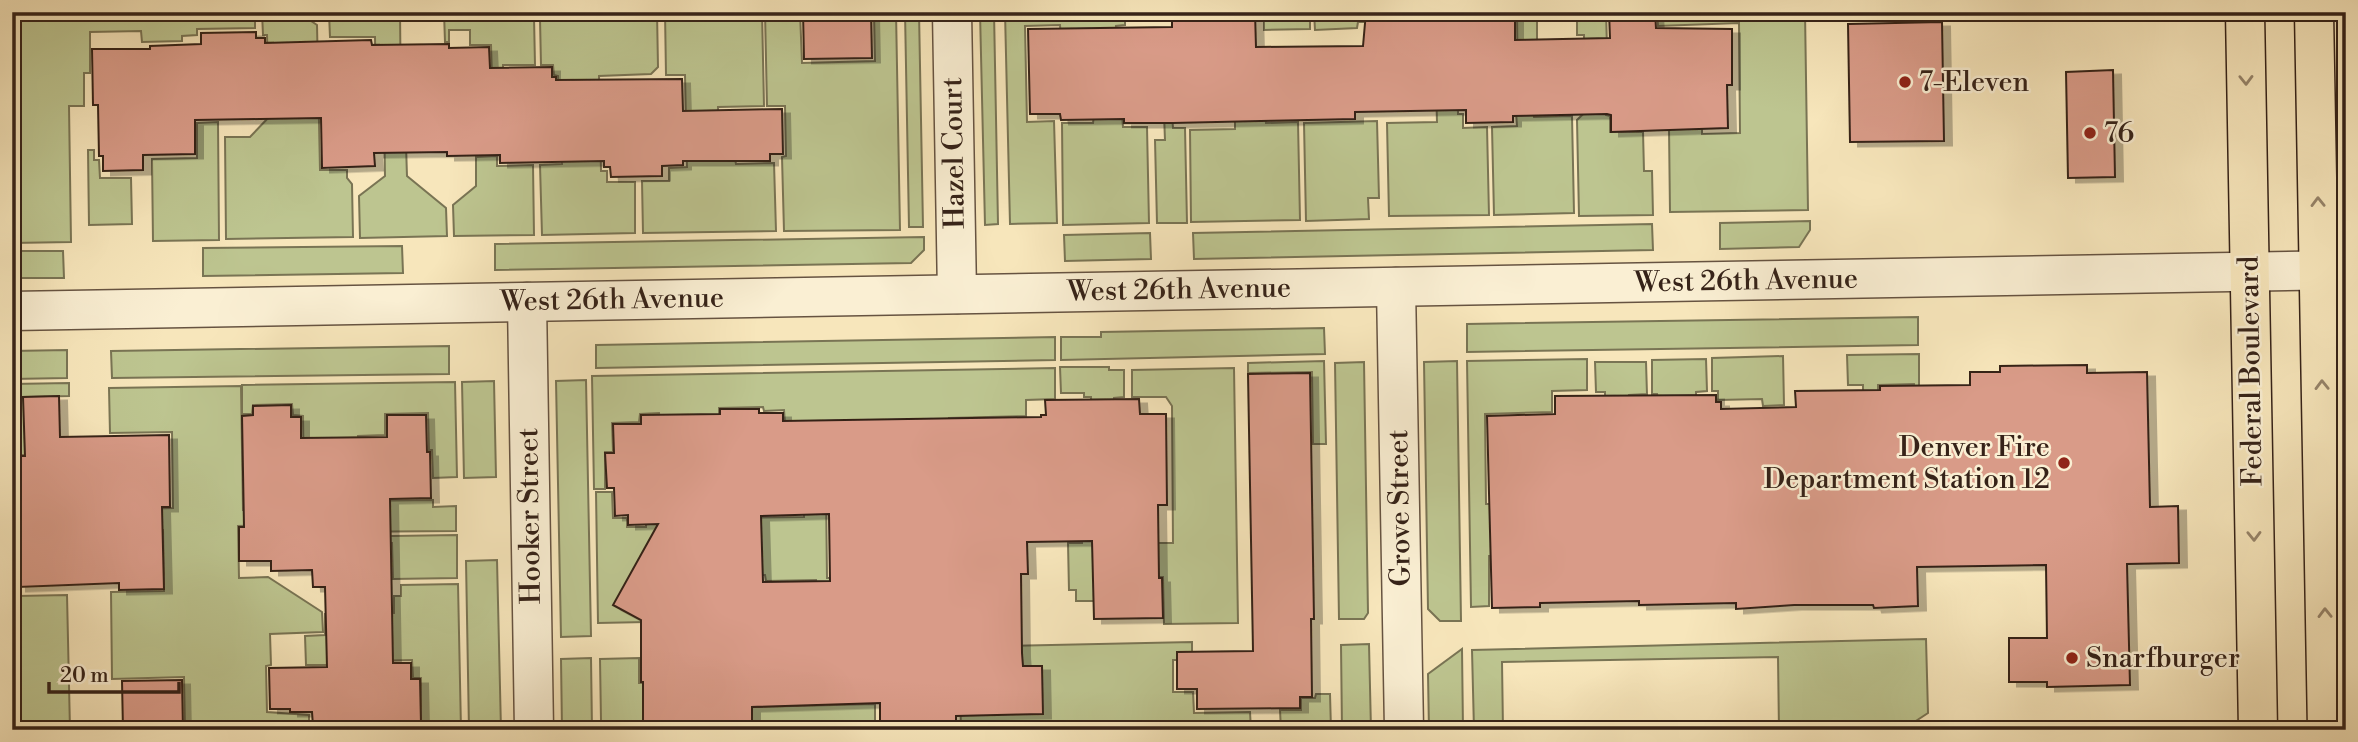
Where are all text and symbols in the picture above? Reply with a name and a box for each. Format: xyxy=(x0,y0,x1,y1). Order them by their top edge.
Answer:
place label: 7-Eleven xyxy=(1919,65,2030,100)
marker: 7-Eleven xyxy=(1897,74,1913,90)
one-way arrow xyxy=(2238,76,2254,86)
street label: Hazel Court xyxy=(935,77,973,229)
place label: 76 xyxy=(2104,116,2134,151)
marker: 76 xyxy=(2082,125,2098,141)
one-way arrow xyxy=(2311,197,2326,208)
street label: Federal Boulevard xyxy=(2231,255,2271,486)
street label: West 26th Avenue xyxy=(1633,262,1858,300)
street label: West 26th Avenue xyxy=(1066,271,1291,309)
street label: West 26th Avenue xyxy=(499,281,724,319)
one-way arrow xyxy=(2314,379,2329,390)
street label: Hooker Street xyxy=(511,427,549,604)
street label: Grove Street xyxy=(1381,429,1419,587)
place label: Denver Fire Department Station 12 xyxy=(1763,430,2050,497)
marker: Denver Fire Department Station 12 xyxy=(2056,455,2072,471)
one-way arrow xyxy=(2246,531,2262,542)
one-way arrow xyxy=(2317,607,2332,618)
place label: Snarfburger xyxy=(2086,641,2240,676)
marker: Snarfburger xyxy=(2064,650,2080,666)
scale bar xyxy=(49,651,178,695)
text: 20 m xyxy=(60,663,109,689)

